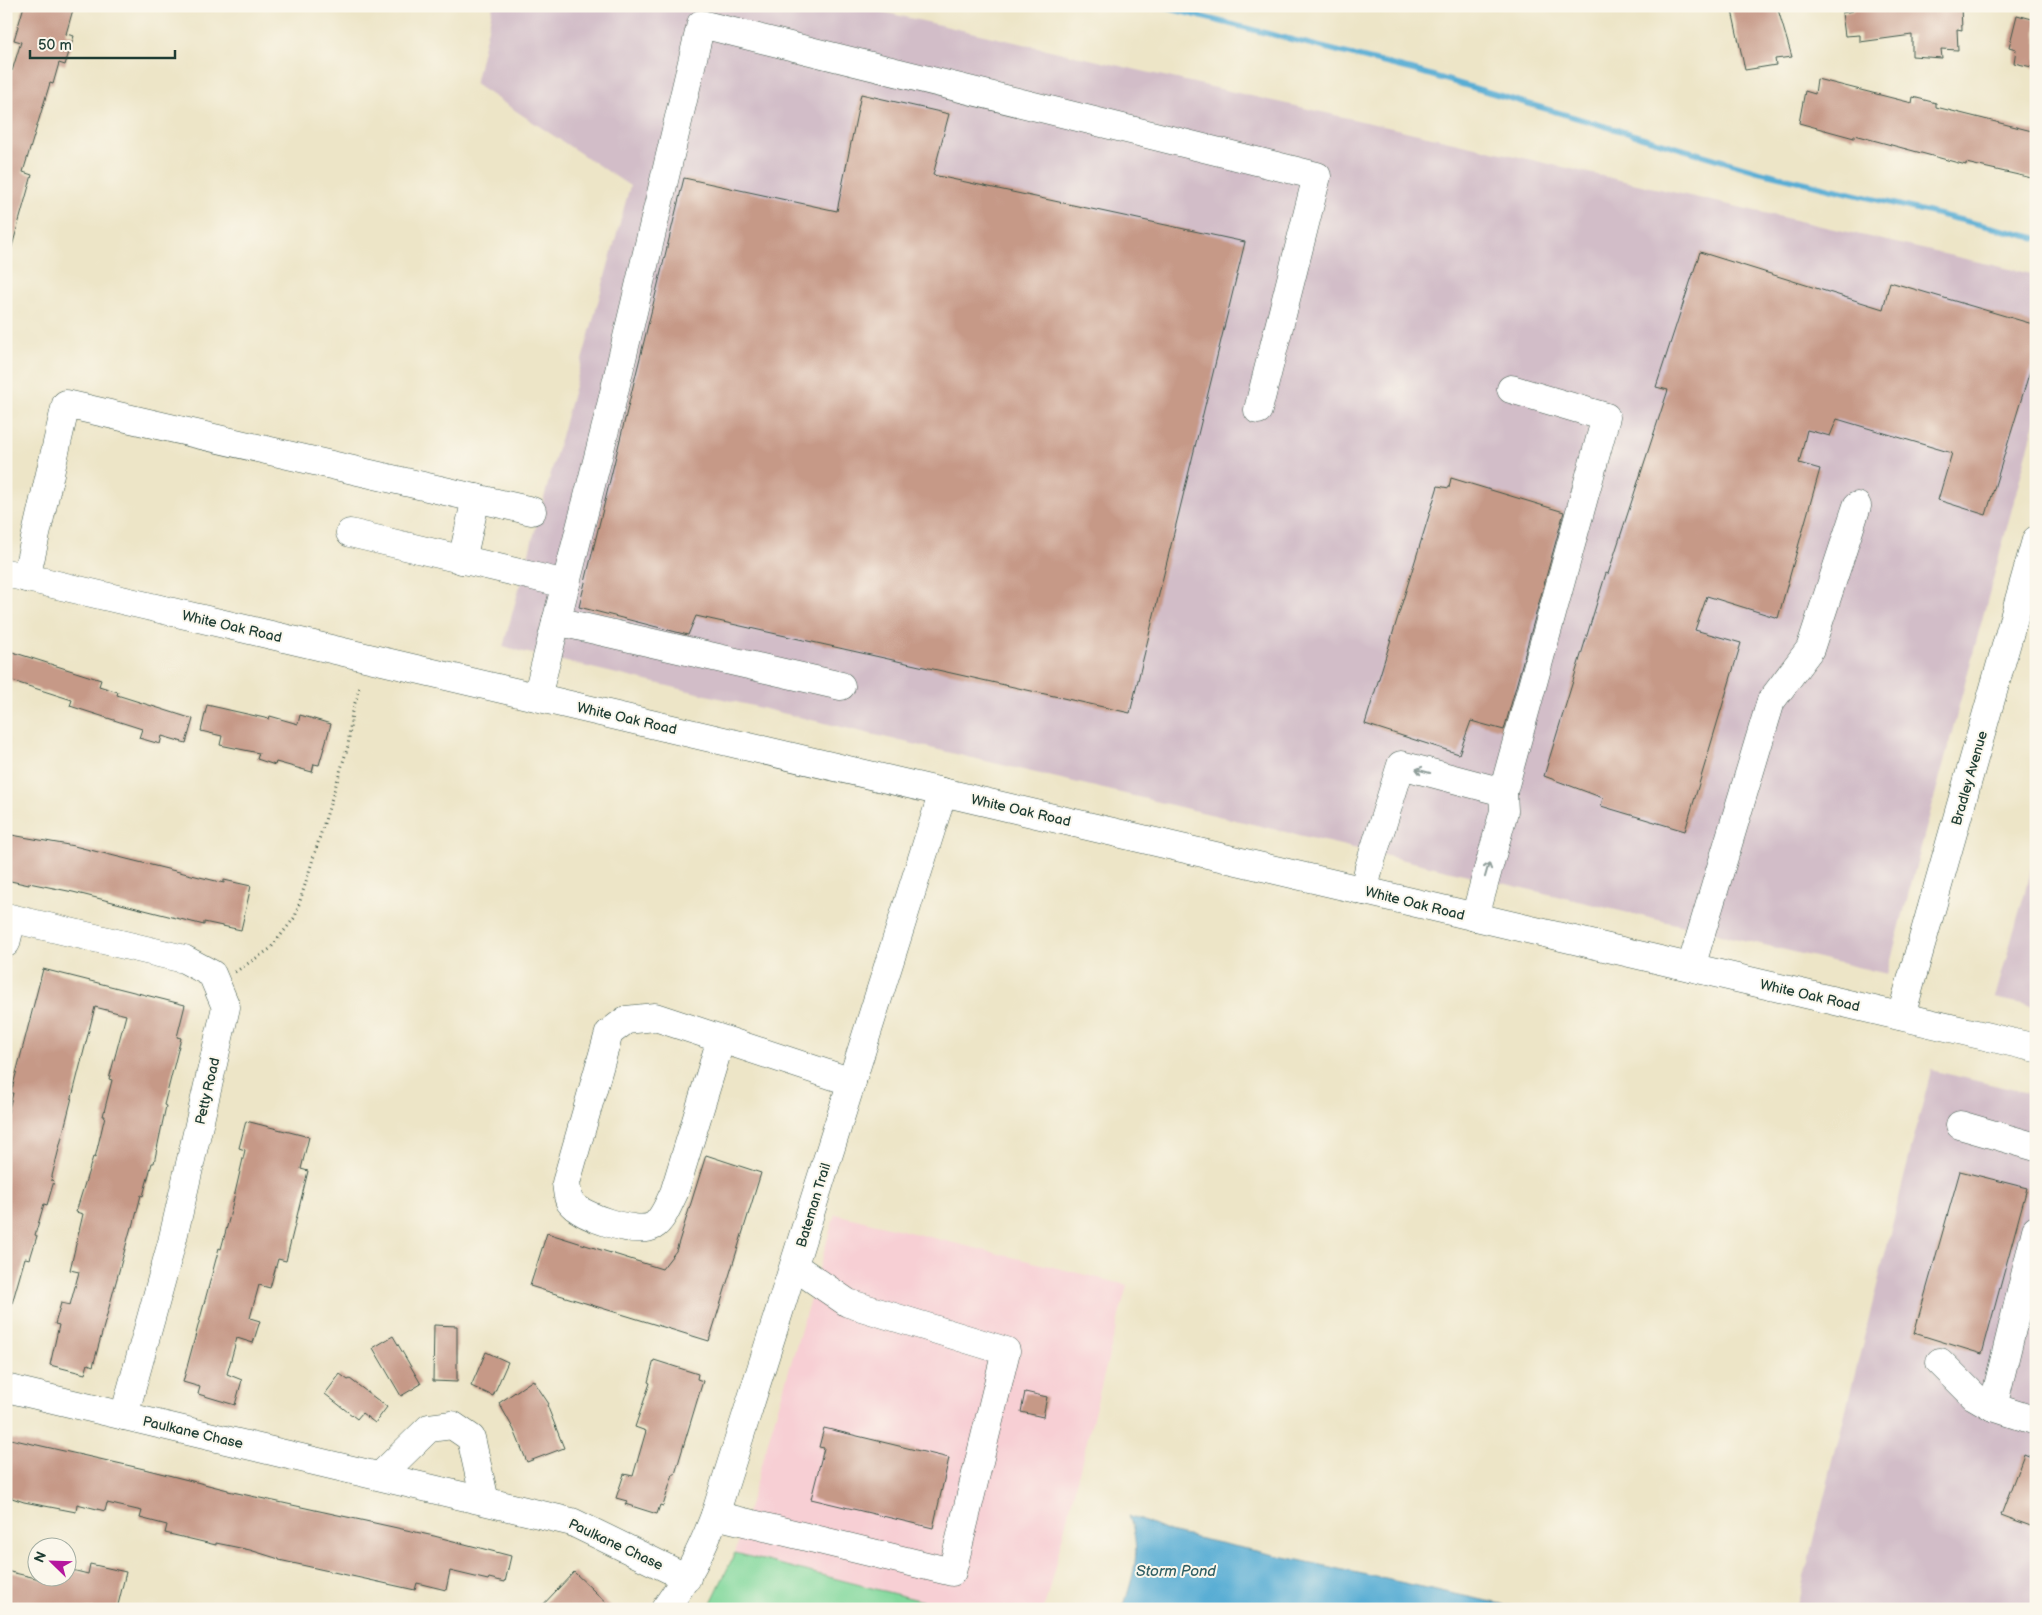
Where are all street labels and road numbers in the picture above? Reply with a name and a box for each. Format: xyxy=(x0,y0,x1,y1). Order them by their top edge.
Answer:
street label: White Oak Road xyxy=(180,607,284,646)
street label: White Oak Road xyxy=(575,699,679,738)
street label: Bradley Avenue xyxy=(1948,729,1991,827)
street label: White Oak Road xyxy=(969,791,1073,830)
street label: White Oak Road xyxy=(1363,883,1466,924)
street label: White Oak Road xyxy=(1758,976,1862,1015)
street label: Petty Road xyxy=(192,1056,223,1126)
street label: Bateman Trail xyxy=(793,1161,834,1249)
street label: Paulkane Chase xyxy=(141,1413,245,1452)
street label: Paulkane Chase xyxy=(566,1515,666,1574)

